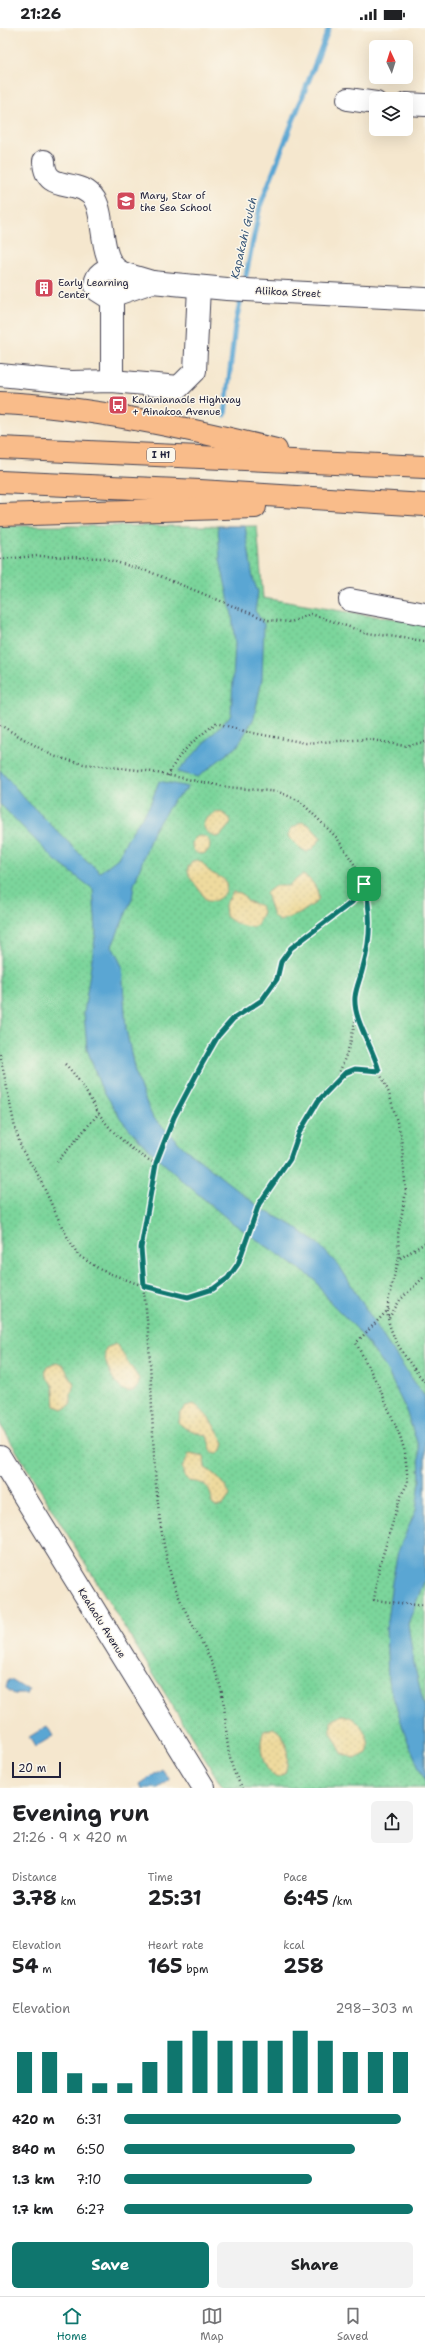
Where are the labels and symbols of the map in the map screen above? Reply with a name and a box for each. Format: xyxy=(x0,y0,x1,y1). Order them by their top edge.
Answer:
north arrow xyxy=(369,40,413,84)
place label: Mary, Star of the Sea School xyxy=(140,189,211,214)
school or university icon: Mary, Star of the Sea School xyxy=(115,190,137,212)
water label: Kapakahi Gulch xyxy=(227,196,261,280)
place label: Early Learning Center xyxy=(58,276,129,301)
building icon: Early Learning Center xyxy=(33,277,55,299)
street label: Aliikoa Street xyxy=(255,284,321,300)
place label: Kalanianaole Highway + Ainakoa Avenue xyxy=(132,393,241,418)
bus stop icon: Kalanianaole Highway + Ainakoa Avenue xyxy=(107,394,129,416)
road number: I H1 xyxy=(147,448,175,462)
pin xyxy=(347,867,381,901)
street label: Kealaolu Avenue xyxy=(75,1586,129,1661)
scale bar xyxy=(12,1760,61,1779)

